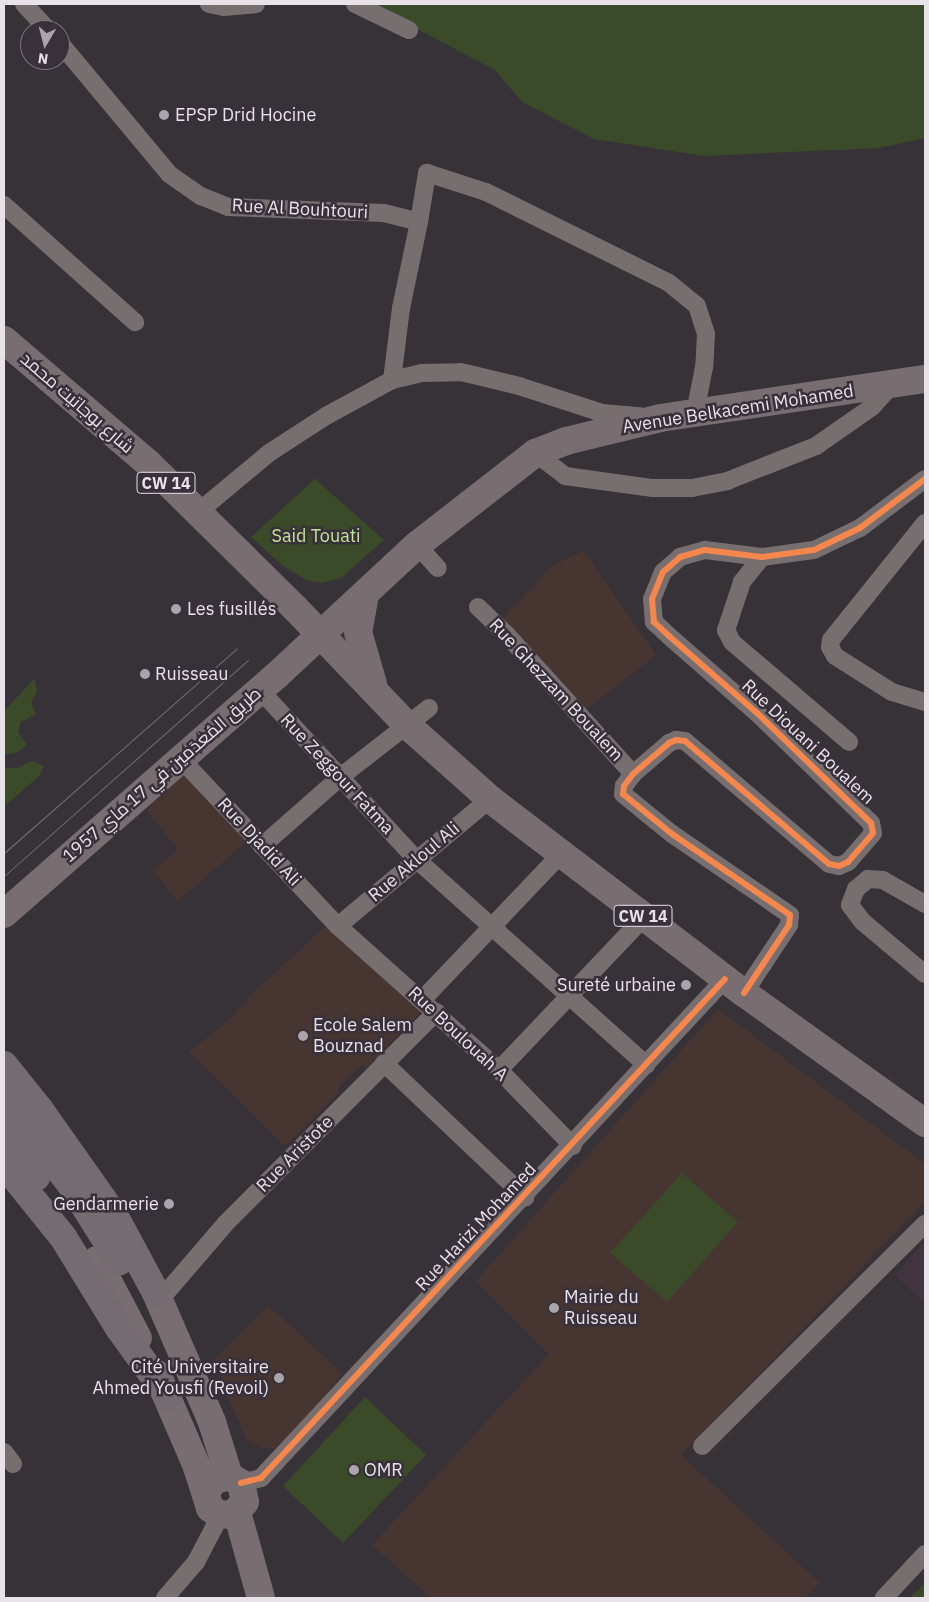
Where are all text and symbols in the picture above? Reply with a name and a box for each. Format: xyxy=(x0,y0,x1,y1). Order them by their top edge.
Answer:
north arrow xyxy=(20,20,70,70)
text: N xyxy=(37,49,49,68)
place label: EPSP Drid Hocine xyxy=(175,104,316,126)
marker: EPSP Drid Hocine xyxy=(157,108,171,122)
street label: Rue Al Bouhtouri xyxy=(231,195,369,223)
street label: شارع بوجاتيت محمد xyxy=(16,348,138,458)
street label: Avenue Belkacemi Mohamed xyxy=(621,380,855,438)
road number: CW 14 xyxy=(136,469,196,496)
park label: Said Touati xyxy=(271,525,361,547)
place label: Les fusillés xyxy=(187,598,276,620)
marker: Les fusillés xyxy=(169,602,183,616)
street label: Rue Ghezzam Boualem xyxy=(484,614,628,766)
place label: Ruisseau xyxy=(155,663,228,685)
marker: Ruisseau xyxy=(139,668,151,680)
street label: Rue Diouani Boualem xyxy=(737,675,879,809)
street label: طريق المُعدَمين في 17 ماي 1957 xyxy=(58,683,266,867)
street label: Rue Zeggour Fatma xyxy=(276,709,398,839)
street label: Rue Djadid Ali xyxy=(213,793,305,891)
street label: Rue Akloul Ali xyxy=(364,818,464,906)
road number: CW 14 xyxy=(613,902,673,929)
place label: Sureté urbaine xyxy=(557,974,676,996)
marker: Sureté urbaine xyxy=(680,979,692,991)
street label: Rue Boulouah A xyxy=(404,982,512,1086)
place label: Ecole Salem Bouznad xyxy=(313,1015,412,1058)
marker: Ecole Salem Bouznad xyxy=(297,1030,309,1042)
street label: Rue Aristote xyxy=(252,1111,338,1197)
street label: Rue Harizi Mohamed xyxy=(411,1159,541,1295)
place label: Gendarmerie xyxy=(53,1193,159,1215)
marker: Gendarmerie xyxy=(163,1198,175,1210)
place label: Mairie du Ruisseau xyxy=(564,1287,639,1330)
marker: Mairie du Ruisseau xyxy=(548,1302,560,1314)
place label: Cité Universitaire Ahmed Yousfi (Revoil) xyxy=(93,1357,269,1400)
marker: Cité Universitaire Ahmed Yousfi (Revoil) xyxy=(273,1372,285,1384)
place label: OMR xyxy=(364,1459,403,1481)
marker: OMR xyxy=(348,1464,360,1476)

